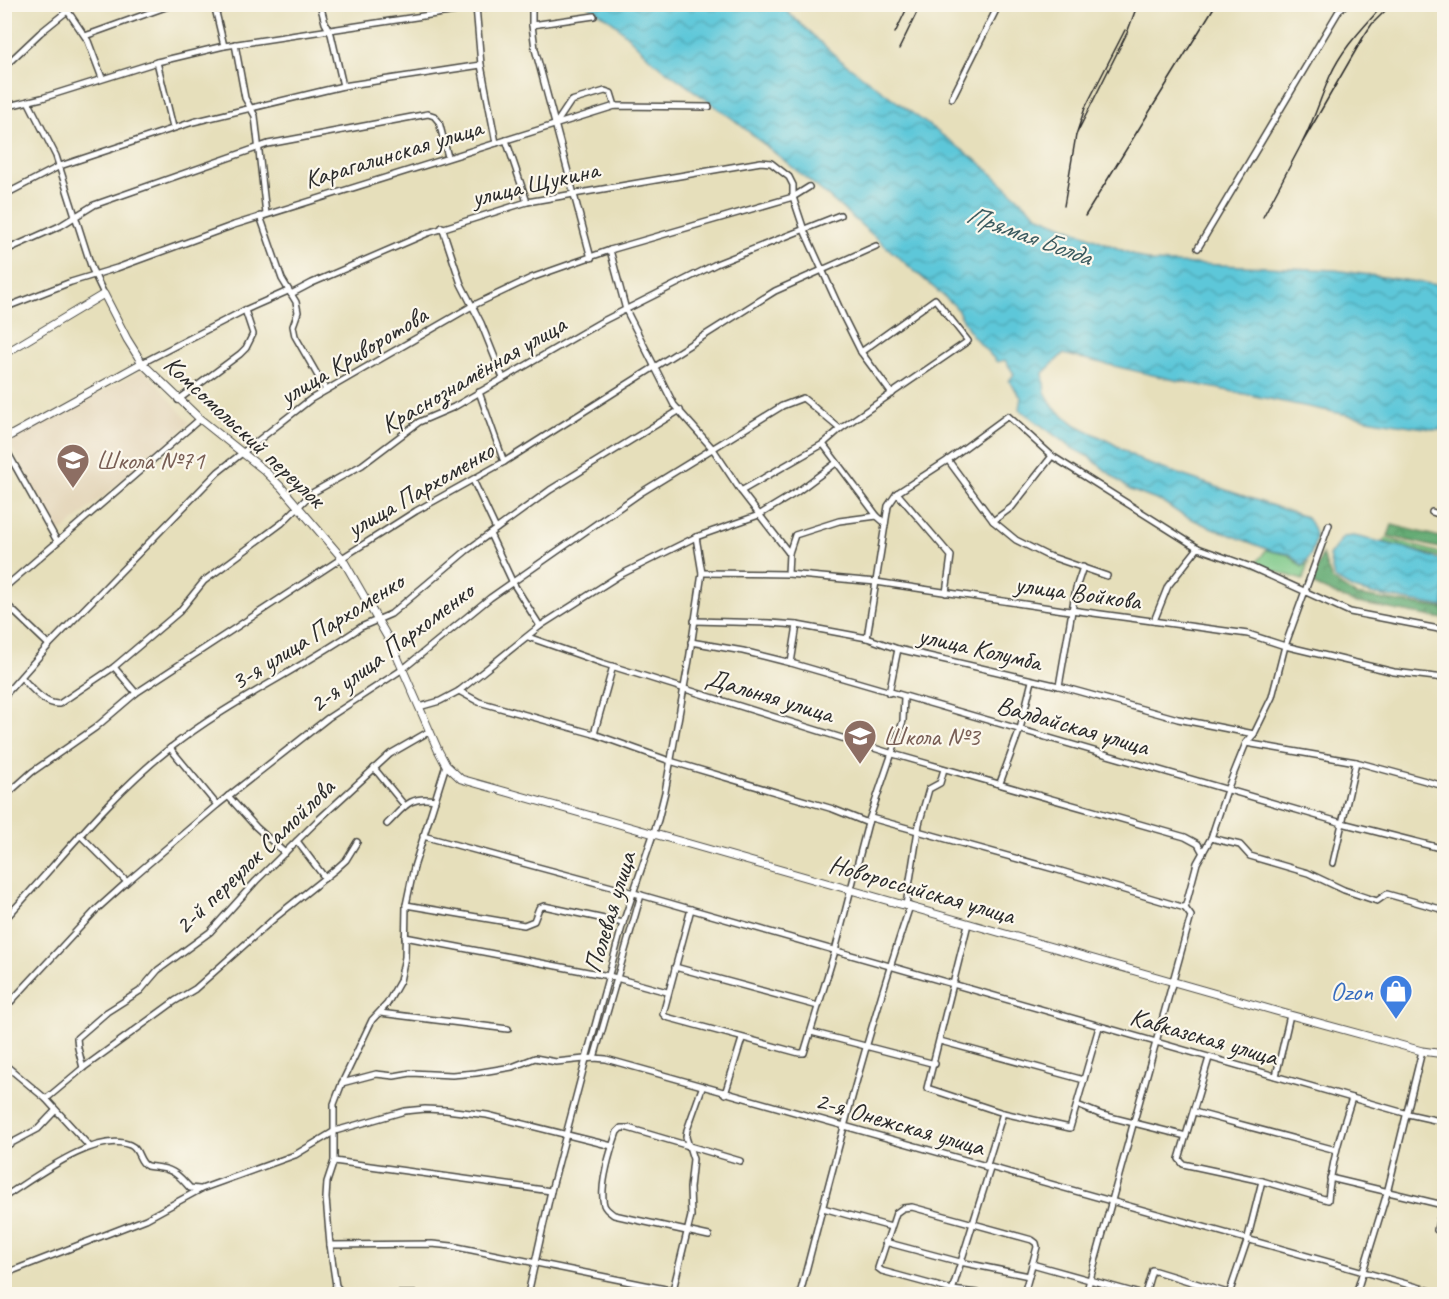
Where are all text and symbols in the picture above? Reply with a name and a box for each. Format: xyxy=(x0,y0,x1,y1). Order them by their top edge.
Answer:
street label: Карагалинская улица xyxy=(300,110,488,196)
street label: улица Щукина xyxy=(466,152,604,215)
water label: Прямая Болда xyxy=(962,197,1098,274)
street label: улица Криворотова xyxy=(272,298,435,414)
street label: Краснознамённая улица xyxy=(375,307,574,442)
street label: Комсомольский переулок xyxy=(157,348,334,516)
street label: улица Пархоменко xyxy=(339,433,501,546)
school or university icon: Школа №71 xyxy=(55,442,91,489)
place label: Школа №71 xyxy=(96,444,206,477)
street label: 3-я улица Пархоменко xyxy=(225,563,412,698)
street label: улица Войкова xyxy=(1011,567,1144,618)
street label: 2-я улица Пархоменко xyxy=(302,573,483,720)
street label: улица Колумба xyxy=(913,618,1047,679)
street label: Дальняя улица xyxy=(702,661,840,731)
street label: Валдайская улица xyxy=(993,688,1154,763)
school or university icon: Школа №3 xyxy=(842,718,878,765)
place label: Школа №3 xyxy=(883,720,982,753)
street label: 2-й переулок Самойлова xyxy=(167,770,343,941)
street label: Полевая улица xyxy=(575,846,644,977)
street label: Новороссийская улица xyxy=(825,847,1020,932)
shop icon: Ozon xyxy=(1378,973,1414,1020)
place label: Ozon xyxy=(1330,975,1373,1008)
street label: Кавказская улица xyxy=(1126,1000,1283,1074)
street label: 2-я Онежская улица xyxy=(811,1084,990,1164)

